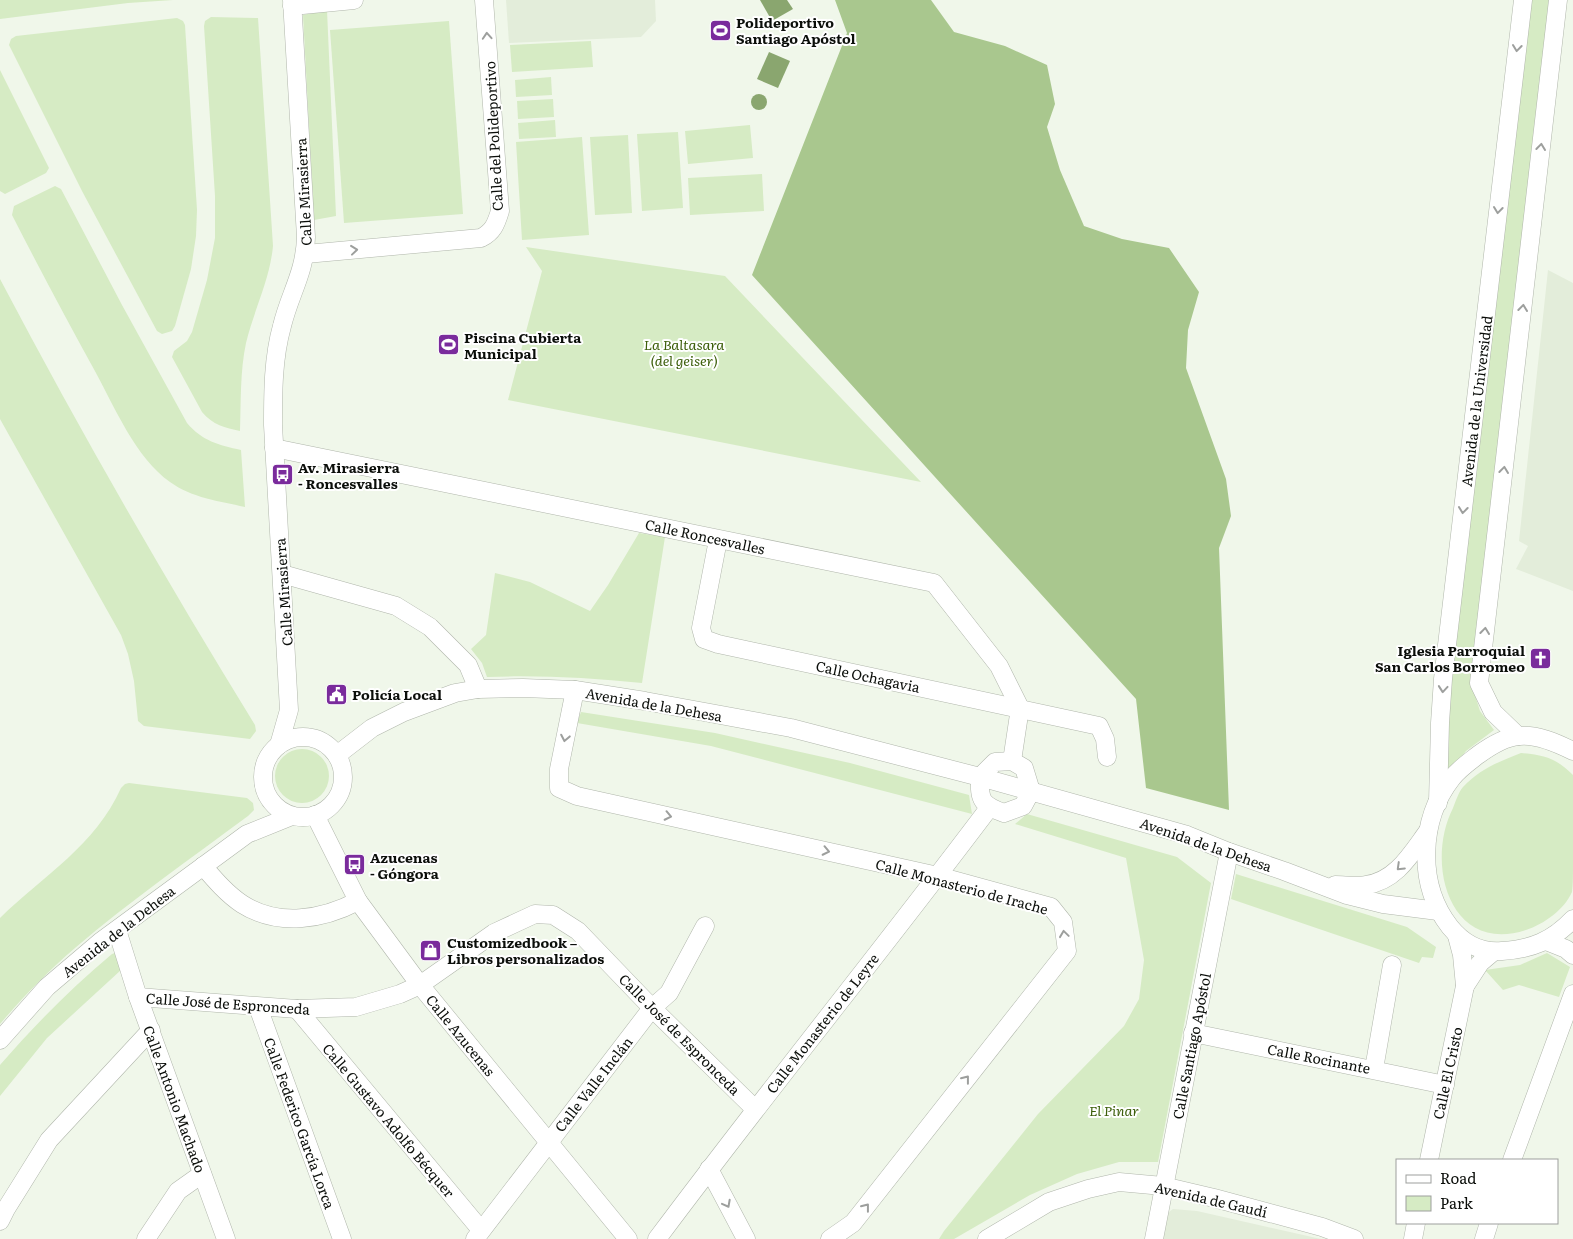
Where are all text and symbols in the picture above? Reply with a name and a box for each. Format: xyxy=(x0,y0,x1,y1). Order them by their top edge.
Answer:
place label: Polideportivo Santiago Apóstol xyxy=(736,12,856,48)
sports icon: Polideportivo Santiago Apóstol xyxy=(708,18,732,42)
one-way arrow xyxy=(482,31,493,39)
one-way arrow xyxy=(1512,45,1523,53)
street label: Calle del Polideportivo xyxy=(479,60,507,212)
street label: Calle Mirasierra xyxy=(290,137,316,246)
one-way arrow xyxy=(1535,143,1546,151)
one-way arrow xyxy=(1493,206,1504,214)
one-way arrow xyxy=(351,245,359,256)
one-way arrow xyxy=(1517,304,1528,312)
street label: Avenida de la Universidad xyxy=(1456,314,1496,488)
place label: Piscina Cubierta Municipal xyxy=(464,327,582,363)
sports icon: Piscina Cubierta Municipal xyxy=(436,333,460,357)
park label: La Baltasara (del geiser) xyxy=(644,334,724,370)
place label: Av. Mirasierra - Roncesvalles xyxy=(298,457,401,493)
bus stop icon: Av. Mirasierra - Roncesvalles xyxy=(270,463,294,487)
one-way arrow xyxy=(1498,466,1509,474)
one-way arrow xyxy=(1458,507,1469,515)
street label: Calle Roncesvalles xyxy=(643,514,767,558)
street label: Calle Mirasierra xyxy=(269,537,297,647)
one-way arrow xyxy=(1479,627,1490,635)
place label: Iglesia Parroquial San Carlos Borromeo xyxy=(1375,640,1525,676)
church icon: Iglesia Parroquial San Carlos Borromeo xyxy=(1529,646,1553,670)
street label: Calle Ochagavia xyxy=(814,655,922,697)
public building icon: Policía Local xyxy=(324,682,348,706)
street label: Avenida de la Dehesa xyxy=(584,682,724,726)
place label: Policía Local xyxy=(352,684,442,704)
one-way arrow xyxy=(1437,685,1448,693)
one-way arrow xyxy=(561,734,571,743)
one-way arrow xyxy=(663,810,672,821)
street label: Avenida de la Dehesa xyxy=(1137,812,1275,876)
one-way arrow xyxy=(822,846,831,856)
place label: Azucenas - Góngora xyxy=(370,847,440,883)
bus stop icon: Azucenas - Góngora xyxy=(342,853,366,877)
street label: Calle Monasterio de Irache xyxy=(874,853,1050,919)
one-way arrow xyxy=(1397,861,1406,870)
street label: Avenida de la Dehesa xyxy=(57,880,179,981)
one-way arrow xyxy=(1060,930,1070,939)
place label: Customizedbook – Libros personalizados xyxy=(447,932,604,968)
shop icon: Customizedbook – Libros personalizados xyxy=(419,938,443,962)
street label: Calle Monasterio de Leyre xyxy=(761,949,883,1097)
street label: Calle José de Espronceda xyxy=(615,969,746,1100)
street label: Calle Santiago Apóstol xyxy=(1167,971,1215,1121)
street label: Calle José de Espronceda xyxy=(145,987,311,1019)
street label: Calle Azucenas xyxy=(422,990,500,1080)
street label: Calle Antonio Machado xyxy=(139,1023,211,1175)
street label: Calle El Cristo xyxy=(1427,1025,1467,1121)
street label: Calle Valle Inclán xyxy=(549,1032,637,1136)
street label: Calle Federico García Lorca xyxy=(260,1035,340,1212)
street label: Calle Rocinante xyxy=(1266,1038,1372,1078)
street label: Calle Gustavo Adolfo Bécquer xyxy=(319,1039,460,1202)
one-way arrow xyxy=(960,1076,968,1085)
park label: El Pinar xyxy=(1089,1100,1140,1120)
legend xyxy=(1396,1159,1558,1224)
text: Road xyxy=(1440,1166,1476,1189)
street label: Avenida de Gaudí xyxy=(1153,1176,1270,1222)
text: Park xyxy=(1440,1191,1474,1214)
one-way arrow xyxy=(721,1199,731,1208)
one-way arrow xyxy=(860,1204,868,1213)

